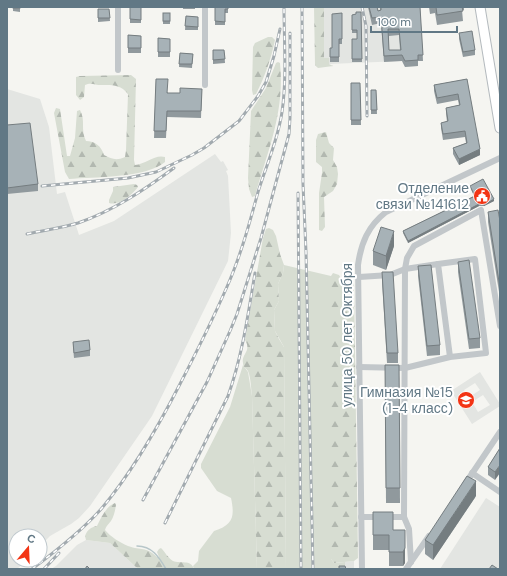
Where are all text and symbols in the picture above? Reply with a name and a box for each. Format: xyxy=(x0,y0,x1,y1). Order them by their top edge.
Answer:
scale bar xyxy=(371,8,457,34)
text: 100 m xyxy=(377,14,411,30)
place label: Отделение связи №141612 xyxy=(376,179,469,213)
public building icon: Отделение связи №141612 xyxy=(472,186,492,206)
street label: улица 50 лет Октября xyxy=(338,263,356,407)
place label: Гимназия №15 (1-4 класс) xyxy=(360,383,453,417)
school or university icon: Гимназия №15 (1-4 класс) xyxy=(456,390,476,410)
north arrow xyxy=(8,528,48,568)
text: С xyxy=(25,531,37,546)

